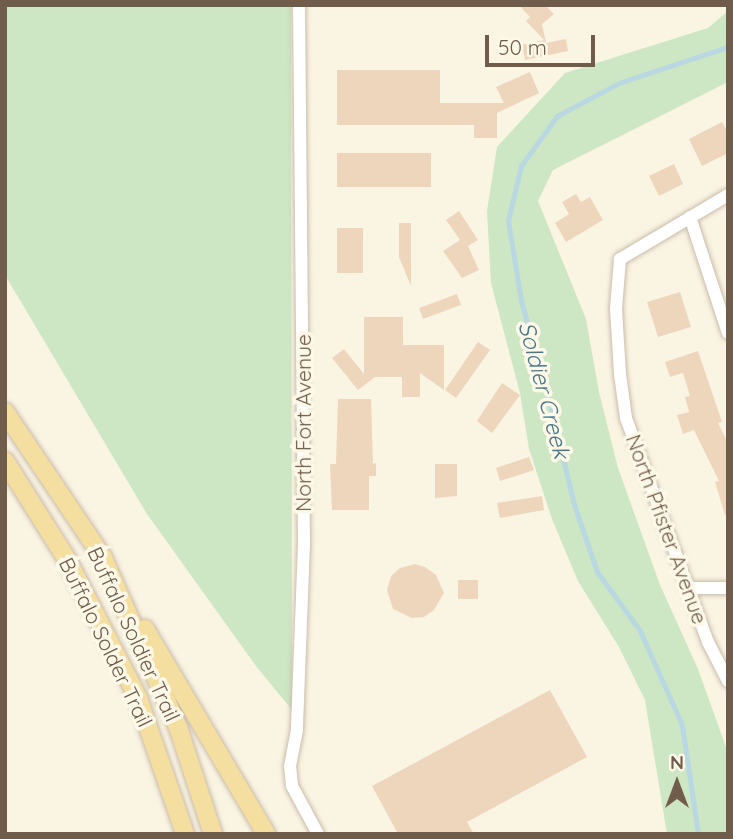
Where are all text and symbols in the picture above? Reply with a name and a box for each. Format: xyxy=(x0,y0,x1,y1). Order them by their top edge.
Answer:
scale bar xyxy=(488,21,598,65)
text: 50 m xyxy=(498,34,547,60)
water label: Soldier Creek xyxy=(512,319,576,461)
street label: North Fort Avenue xyxy=(290,334,316,512)
street label: North Pfister Avenue xyxy=(621,431,713,627)
street label: Buffalo Soldier Trail xyxy=(82,543,186,725)
street label: Buffalo Solder Trail xyxy=(54,553,158,731)
north arrow xyxy=(642,748,712,818)
text: N xyxy=(670,750,684,774)

